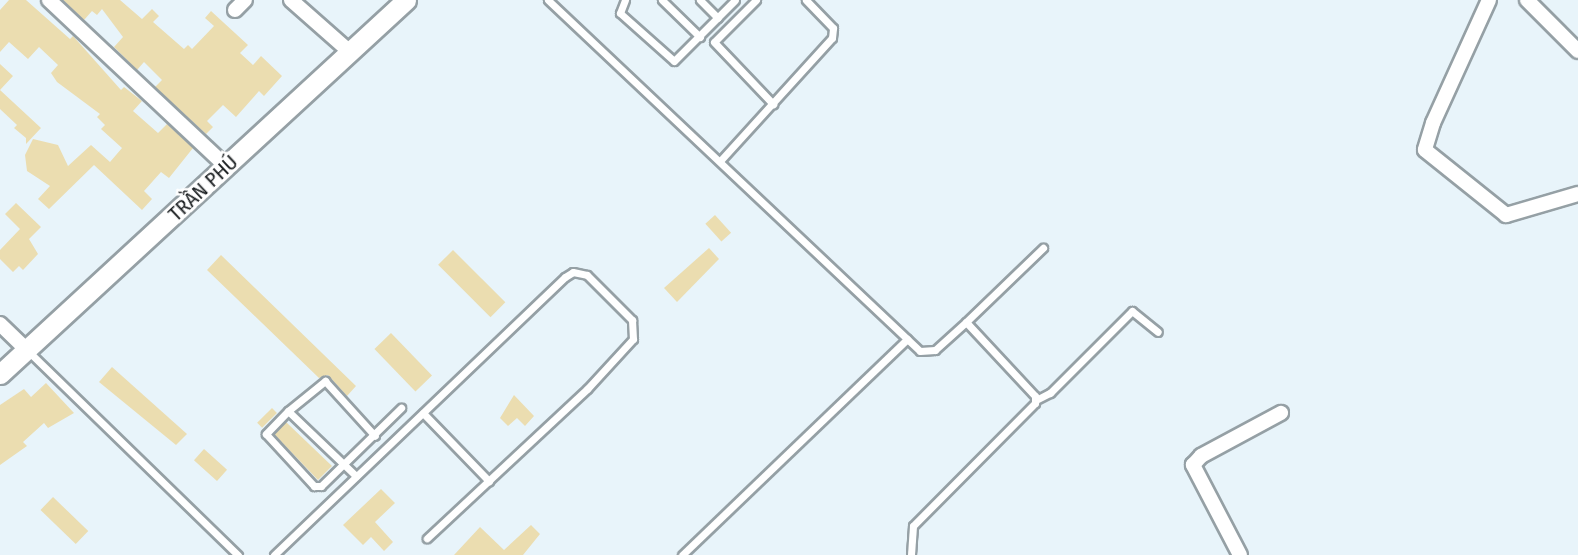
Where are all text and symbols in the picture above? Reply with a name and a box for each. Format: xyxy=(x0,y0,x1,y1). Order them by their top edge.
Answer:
street label: TRẦN PHÚ xyxy=(163,149,243,227)

